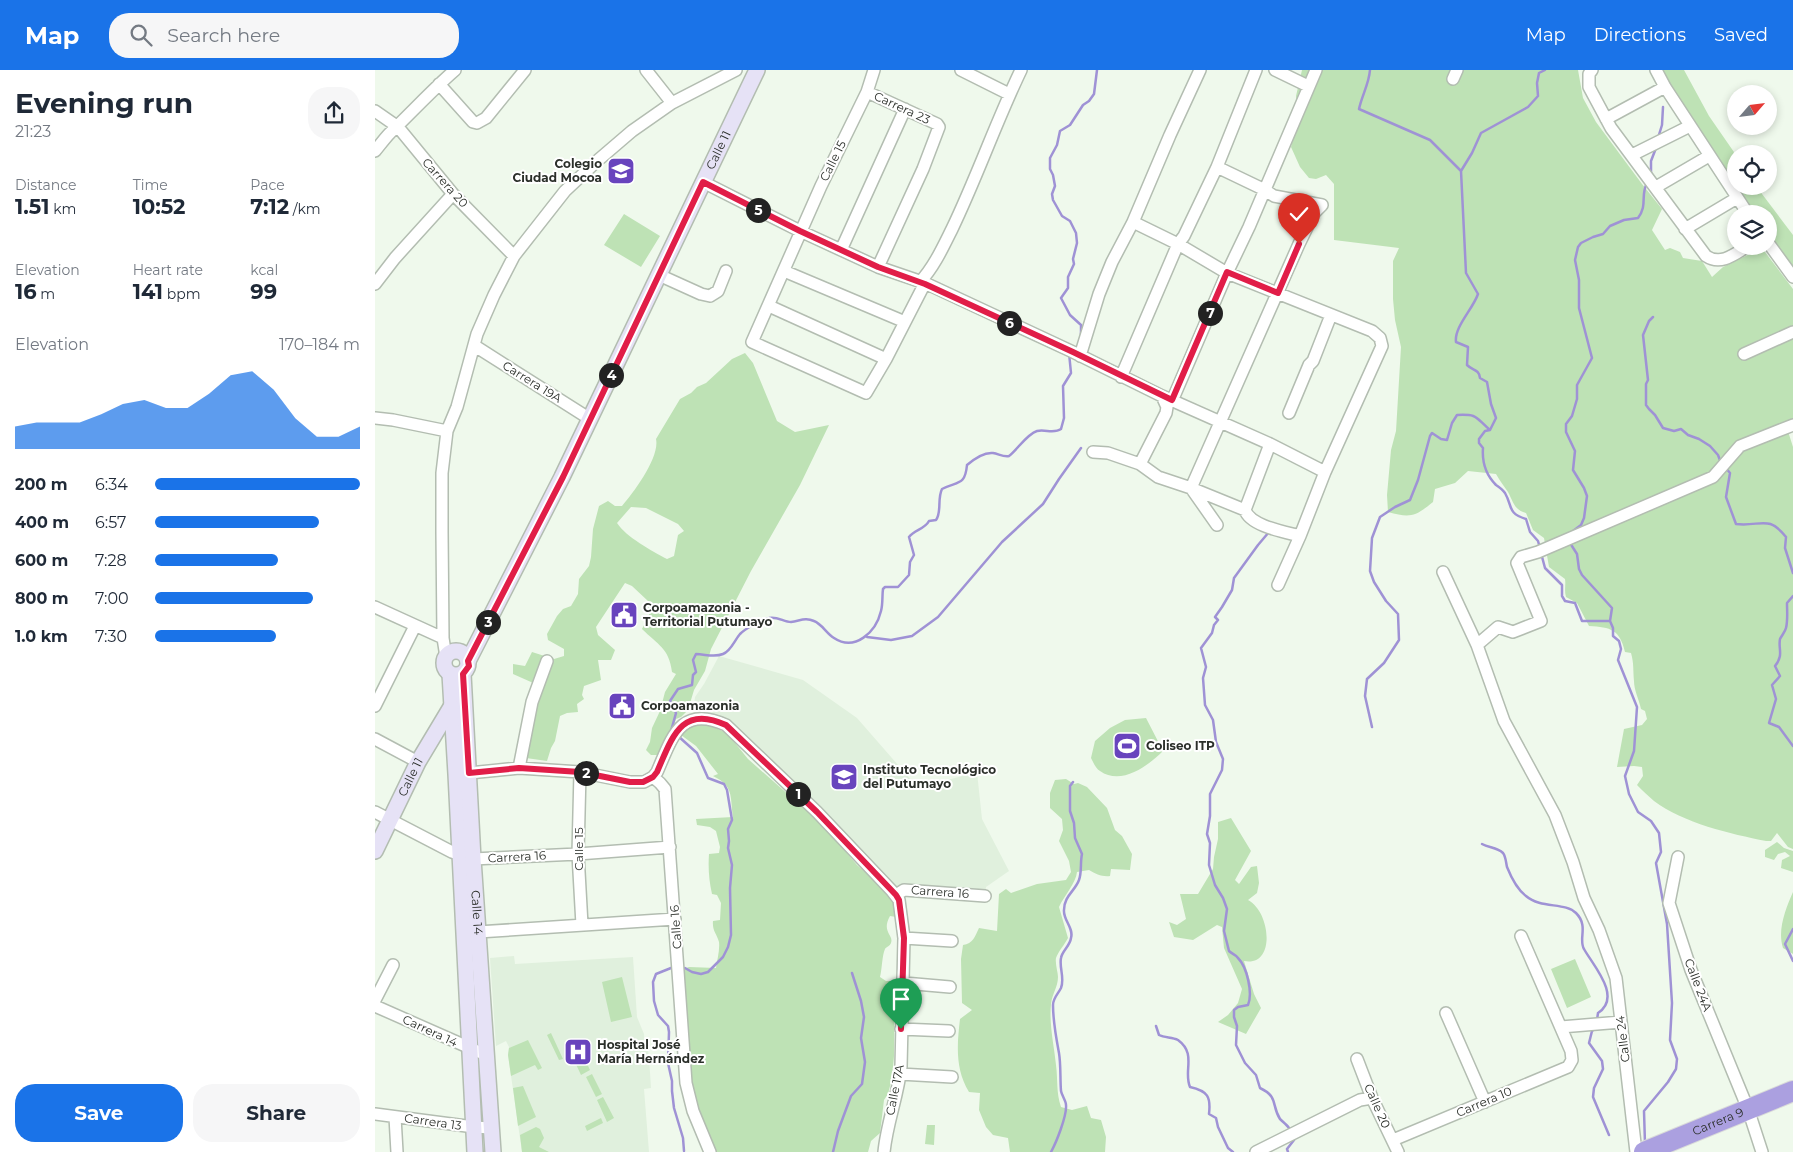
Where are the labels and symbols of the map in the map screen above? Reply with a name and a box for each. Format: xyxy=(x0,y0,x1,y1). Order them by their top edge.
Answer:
north arrow xyxy=(1727,85,1777,135)
street label: Carrera 23 xyxy=(872,88,933,127)
street label: Calle 11 xyxy=(702,128,734,172)
street label: Calle 15 xyxy=(816,138,849,184)
street label: Carrera 20 xyxy=(419,155,472,211)
place label: Colegio Ciudad Mocoa xyxy=(513,156,602,185)
school or university icon: Colegio Ciudad Mocoa xyxy=(606,156,636,186)
pin xyxy=(1278,193,1320,244)
pin: 5 xyxy=(745,198,771,222)
pin: 7 xyxy=(1197,300,1223,326)
pin: 6 xyxy=(997,310,1021,336)
street label: Carrera 19A xyxy=(500,358,565,406)
pin: 4 xyxy=(599,362,623,388)
public building icon: Corpoamazonia - Territorial Putumayo xyxy=(609,600,639,630)
place label: Corpoamazonia - Territorial Putumayo xyxy=(643,600,773,629)
pin: 3 xyxy=(475,610,501,634)
public building icon: Corpoamazonia xyxy=(607,691,637,721)
place label: Corpoamazonia xyxy=(641,698,739,713)
sports icon: Coliseo ITP xyxy=(1112,731,1142,761)
place label: Coliseo ITP xyxy=(1146,738,1215,753)
street label: Calle 11 xyxy=(395,755,426,799)
pin: 2 xyxy=(573,760,599,786)
school or university icon: Instituto Tecnológico del Putumayo xyxy=(829,762,859,792)
place label: Instituto Tecnológico del Putumayo xyxy=(863,762,996,791)
pin: 1 xyxy=(785,782,811,806)
street label: Calle 15 xyxy=(571,827,586,871)
street label: Carrera 16 xyxy=(487,847,546,866)
street label: Carrera 16 xyxy=(910,882,970,901)
street label: Calle 14 xyxy=(468,890,486,935)
street label: Calle 16 xyxy=(666,905,685,949)
street label: Calle 24A xyxy=(1682,956,1716,1014)
pin xyxy=(880,978,922,1029)
street label: Carrera 14 xyxy=(400,1011,460,1050)
street label: Calle 24 xyxy=(1612,1015,1633,1063)
hospital icon: Hospital José María Hernández xyxy=(563,1037,593,1067)
place label: Hospital José María Hernández xyxy=(597,1037,705,1066)
street label: Calle 17A xyxy=(882,1063,907,1117)
street label: Calle 20 xyxy=(1361,1081,1394,1130)
street label: Carrera 10 xyxy=(1454,1083,1514,1120)
street label: Carrera 9 xyxy=(1690,1104,1746,1138)
street label: Carrera 13 xyxy=(403,1110,463,1133)

